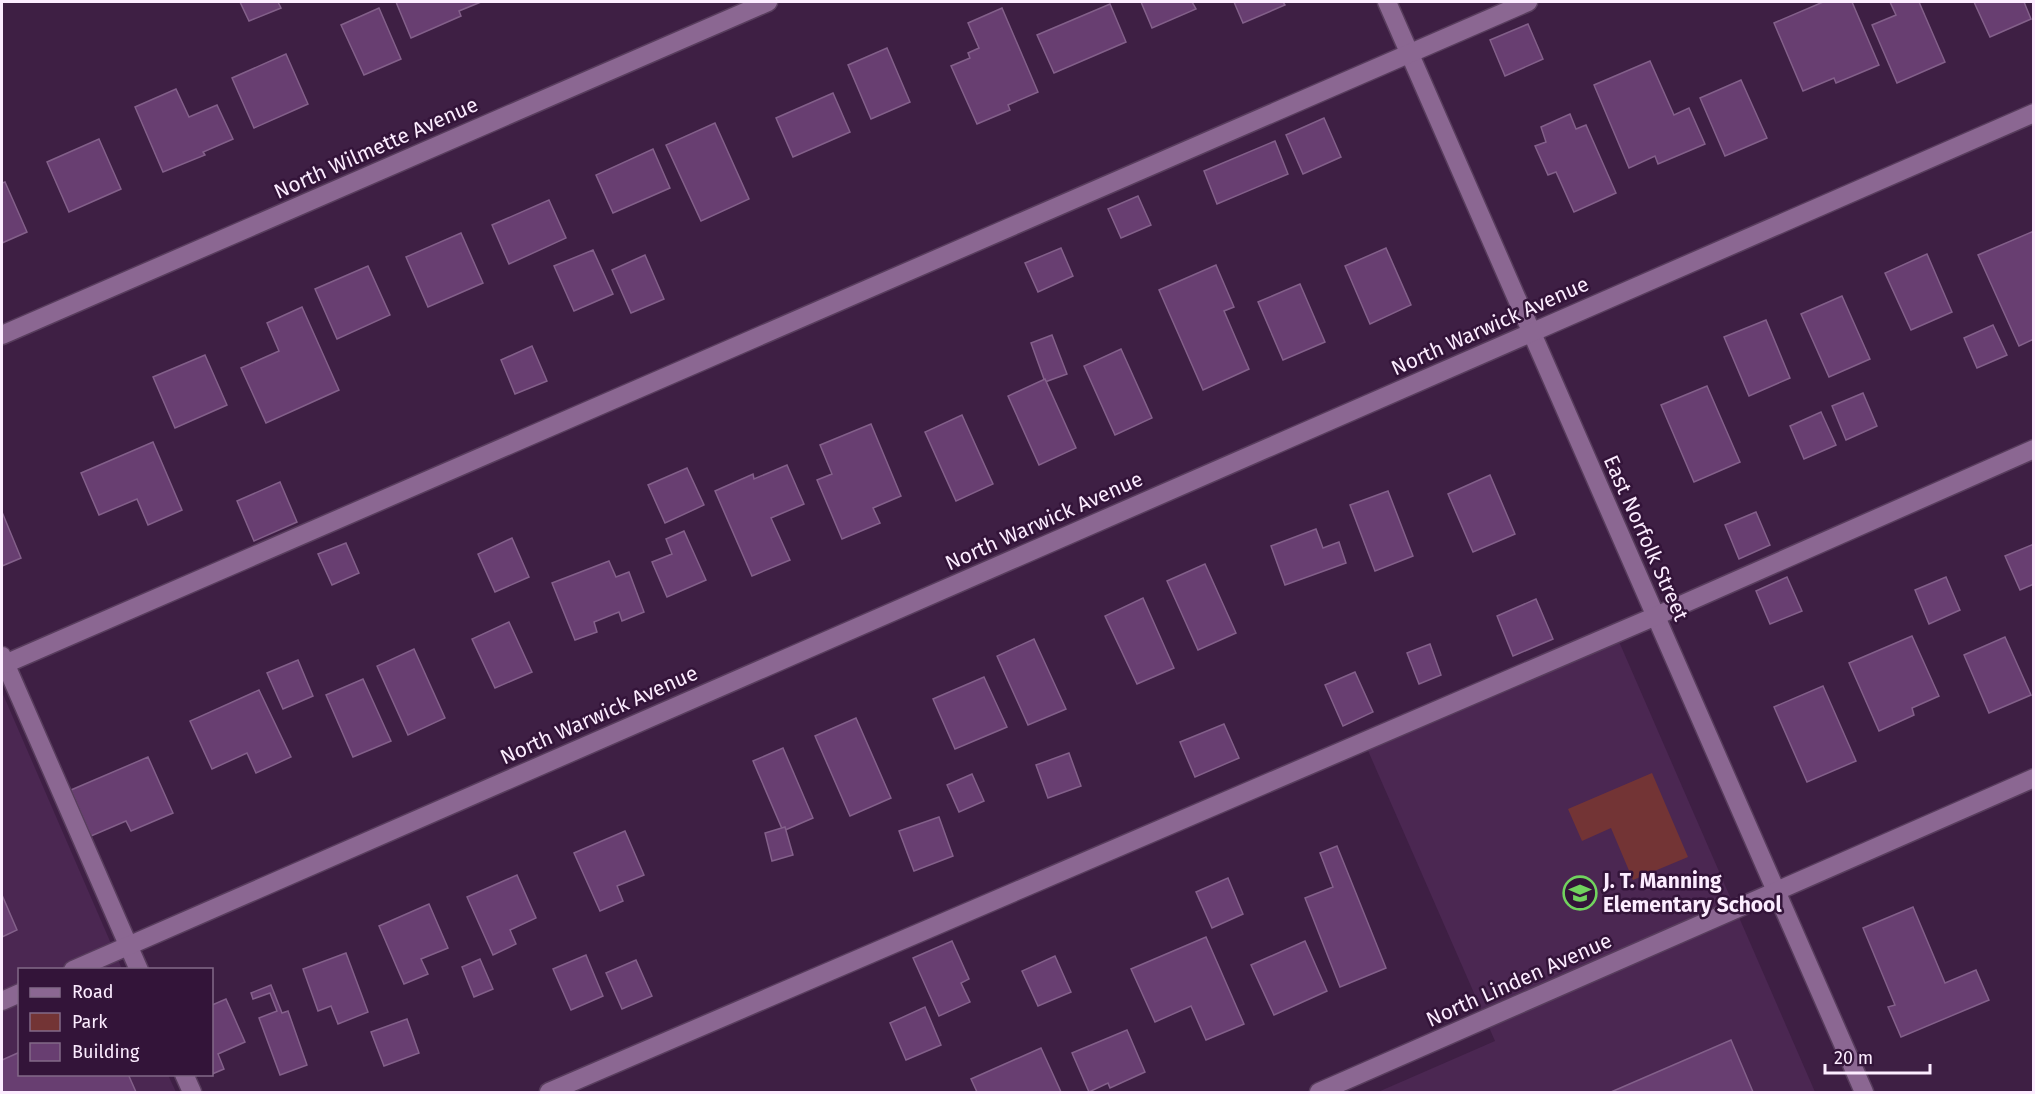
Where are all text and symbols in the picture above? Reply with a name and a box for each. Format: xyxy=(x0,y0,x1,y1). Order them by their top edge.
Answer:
street label: North Wilmette Avenue xyxy=(270,91,482,205)
street label: North Warwick Avenue xyxy=(1387,271,1593,381)
street label: East Norfolk Street xyxy=(1598,451,1694,625)
street label: North Warwick Avenue xyxy=(941,466,1147,576)
street label: North Warwick Avenue xyxy=(496,660,702,770)
place label: J. T. Manning Elementary School xyxy=(1602,868,1782,918)
school or university icon: J. T. Manning Elementary School xyxy=(1562,875,1598,911)
street label: North Linden Avenue xyxy=(1422,927,1616,1033)
legend xyxy=(18,968,213,1076)
text: Road xyxy=(72,981,114,1003)
text: Park xyxy=(72,1011,108,1033)
scale bar xyxy=(1825,1037,1930,1075)
text: Building xyxy=(72,1041,140,1063)
text: 20 m xyxy=(1834,1047,1873,1069)

